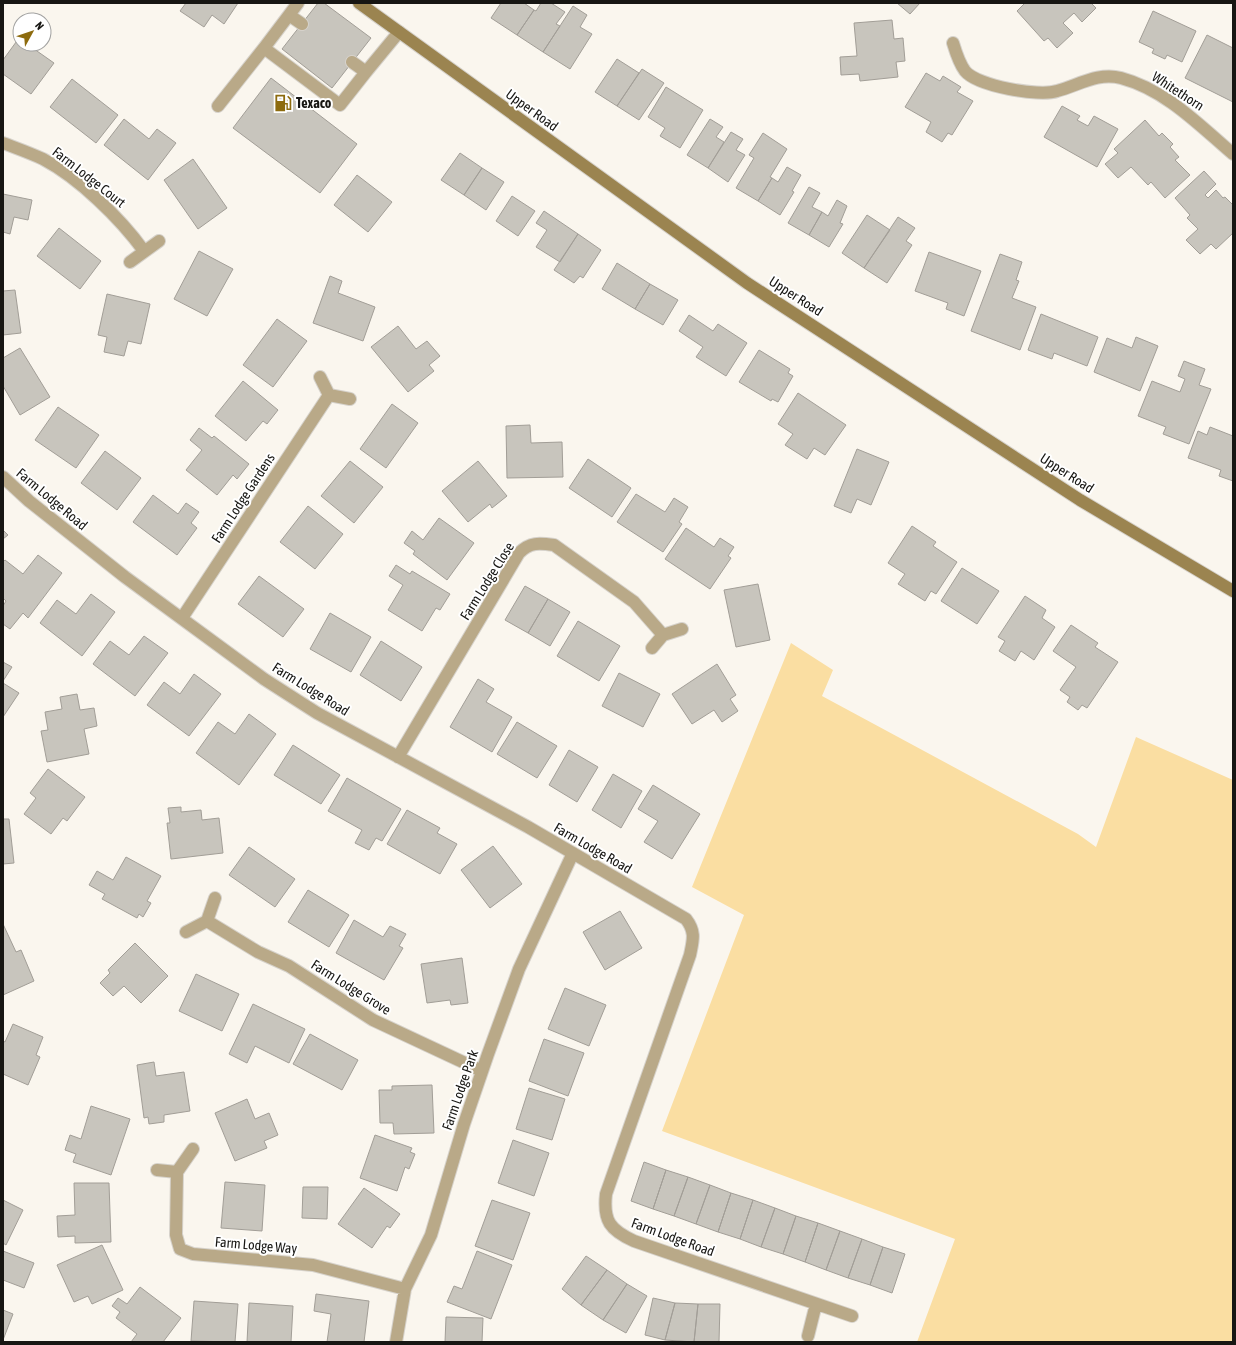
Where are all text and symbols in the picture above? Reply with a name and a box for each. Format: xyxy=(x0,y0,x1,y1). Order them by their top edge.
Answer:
north arrow xyxy=(12,12,52,52)
text: N xyxy=(33,19,46,32)
street label: Whitethorn xyxy=(1149,68,1207,114)
street label: Upper Road xyxy=(503,86,561,134)
fuel station icon: Texaco xyxy=(273,93,293,113)
place label: Texaco xyxy=(296,95,332,111)
street label: Farm Lodge Court xyxy=(49,144,129,210)
street label: Upper Road xyxy=(766,273,826,319)
street label: Farm Lodge Gardens xyxy=(208,450,278,546)
street label: Upper Road xyxy=(1037,450,1097,496)
street label: Farm Lodge Road xyxy=(13,465,91,533)
street label: Farm Lodge Close xyxy=(457,539,517,623)
street label: Farm Lodge Road xyxy=(270,659,352,719)
street label: Farm Lodge Road xyxy=(551,819,635,877)
street label: Farm Lodge Grove xyxy=(308,956,394,1018)
street label: Farm Lodge Park xyxy=(439,1048,481,1132)
street label: Farm Lodge Road xyxy=(629,1215,717,1259)
street label: Farm Lodge Way xyxy=(214,1233,298,1257)

